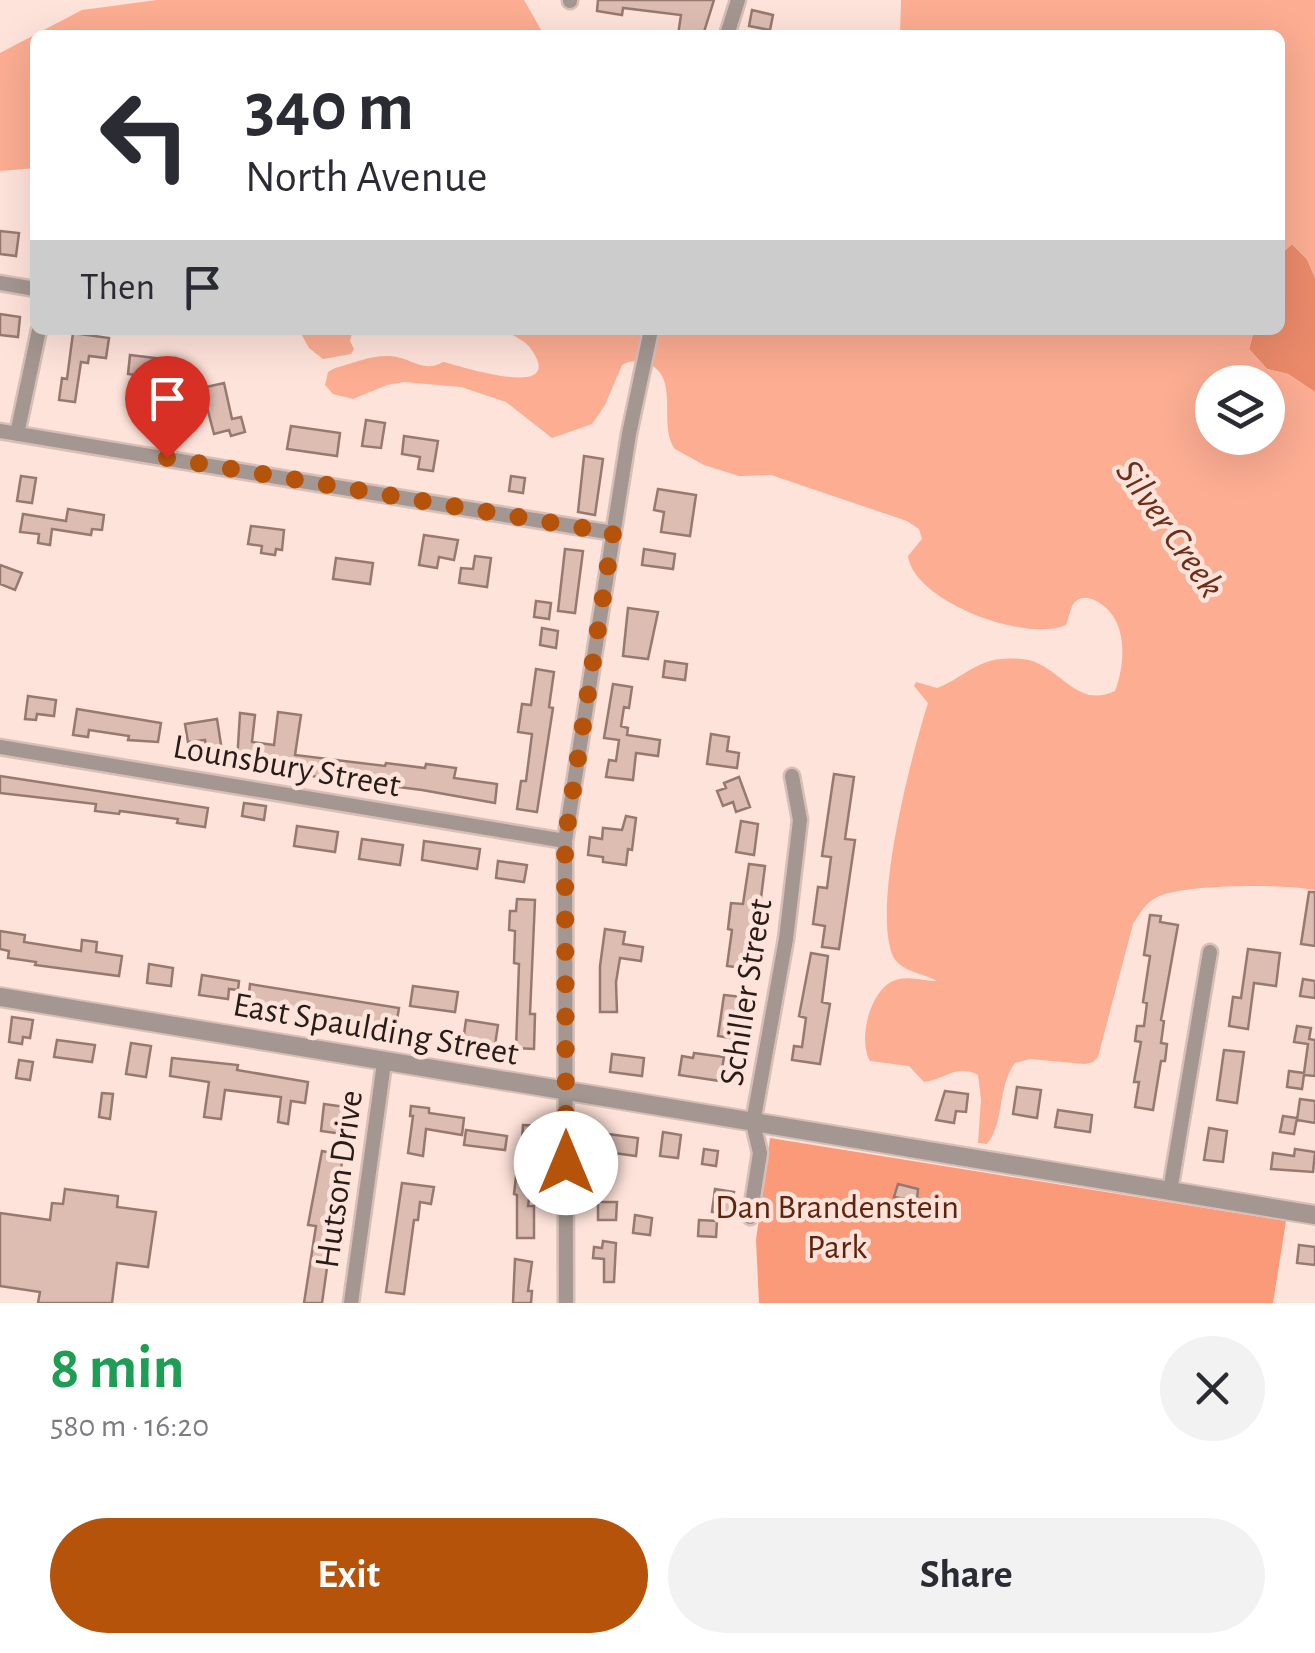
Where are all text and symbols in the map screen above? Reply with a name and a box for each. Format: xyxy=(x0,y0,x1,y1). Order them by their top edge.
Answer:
icon: left xyxy=(80,70,210,200)
text: 340 m xyxy=(245,73,414,143)
text: North Avenue xyxy=(245,155,487,200)
icon: arrive xyxy=(175,260,230,315)
text: Then xyxy=(80,269,155,307)
pin xyxy=(125,356,210,459)
map controls xyxy=(1195,365,1285,455)
button: layers xyxy=(1195,365,1285,455)
icon: arrive xyxy=(140,371,195,426)
water label: Silver Creek xyxy=(1108,453,1230,605)
street label: Lounsbury Street xyxy=(170,729,403,804)
street label: Schiller Street xyxy=(714,896,779,1088)
street label: East Spaulding Street xyxy=(230,987,521,1072)
street label: Hutson Drive xyxy=(310,1088,369,1270)
position arrow xyxy=(514,1111,618,1215)
park label: Dan Brandenstein Park xyxy=(715,1190,959,1265)
button: close xyxy=(1160,1336,1265,1441)
text: 8 min xyxy=(50,1339,184,1399)
text: 580 m · 16:20 xyxy=(50,1410,209,1442)
button: Exit xyxy=(50,1518,648,1633)
button: Share xyxy=(668,1518,1265,1633)

